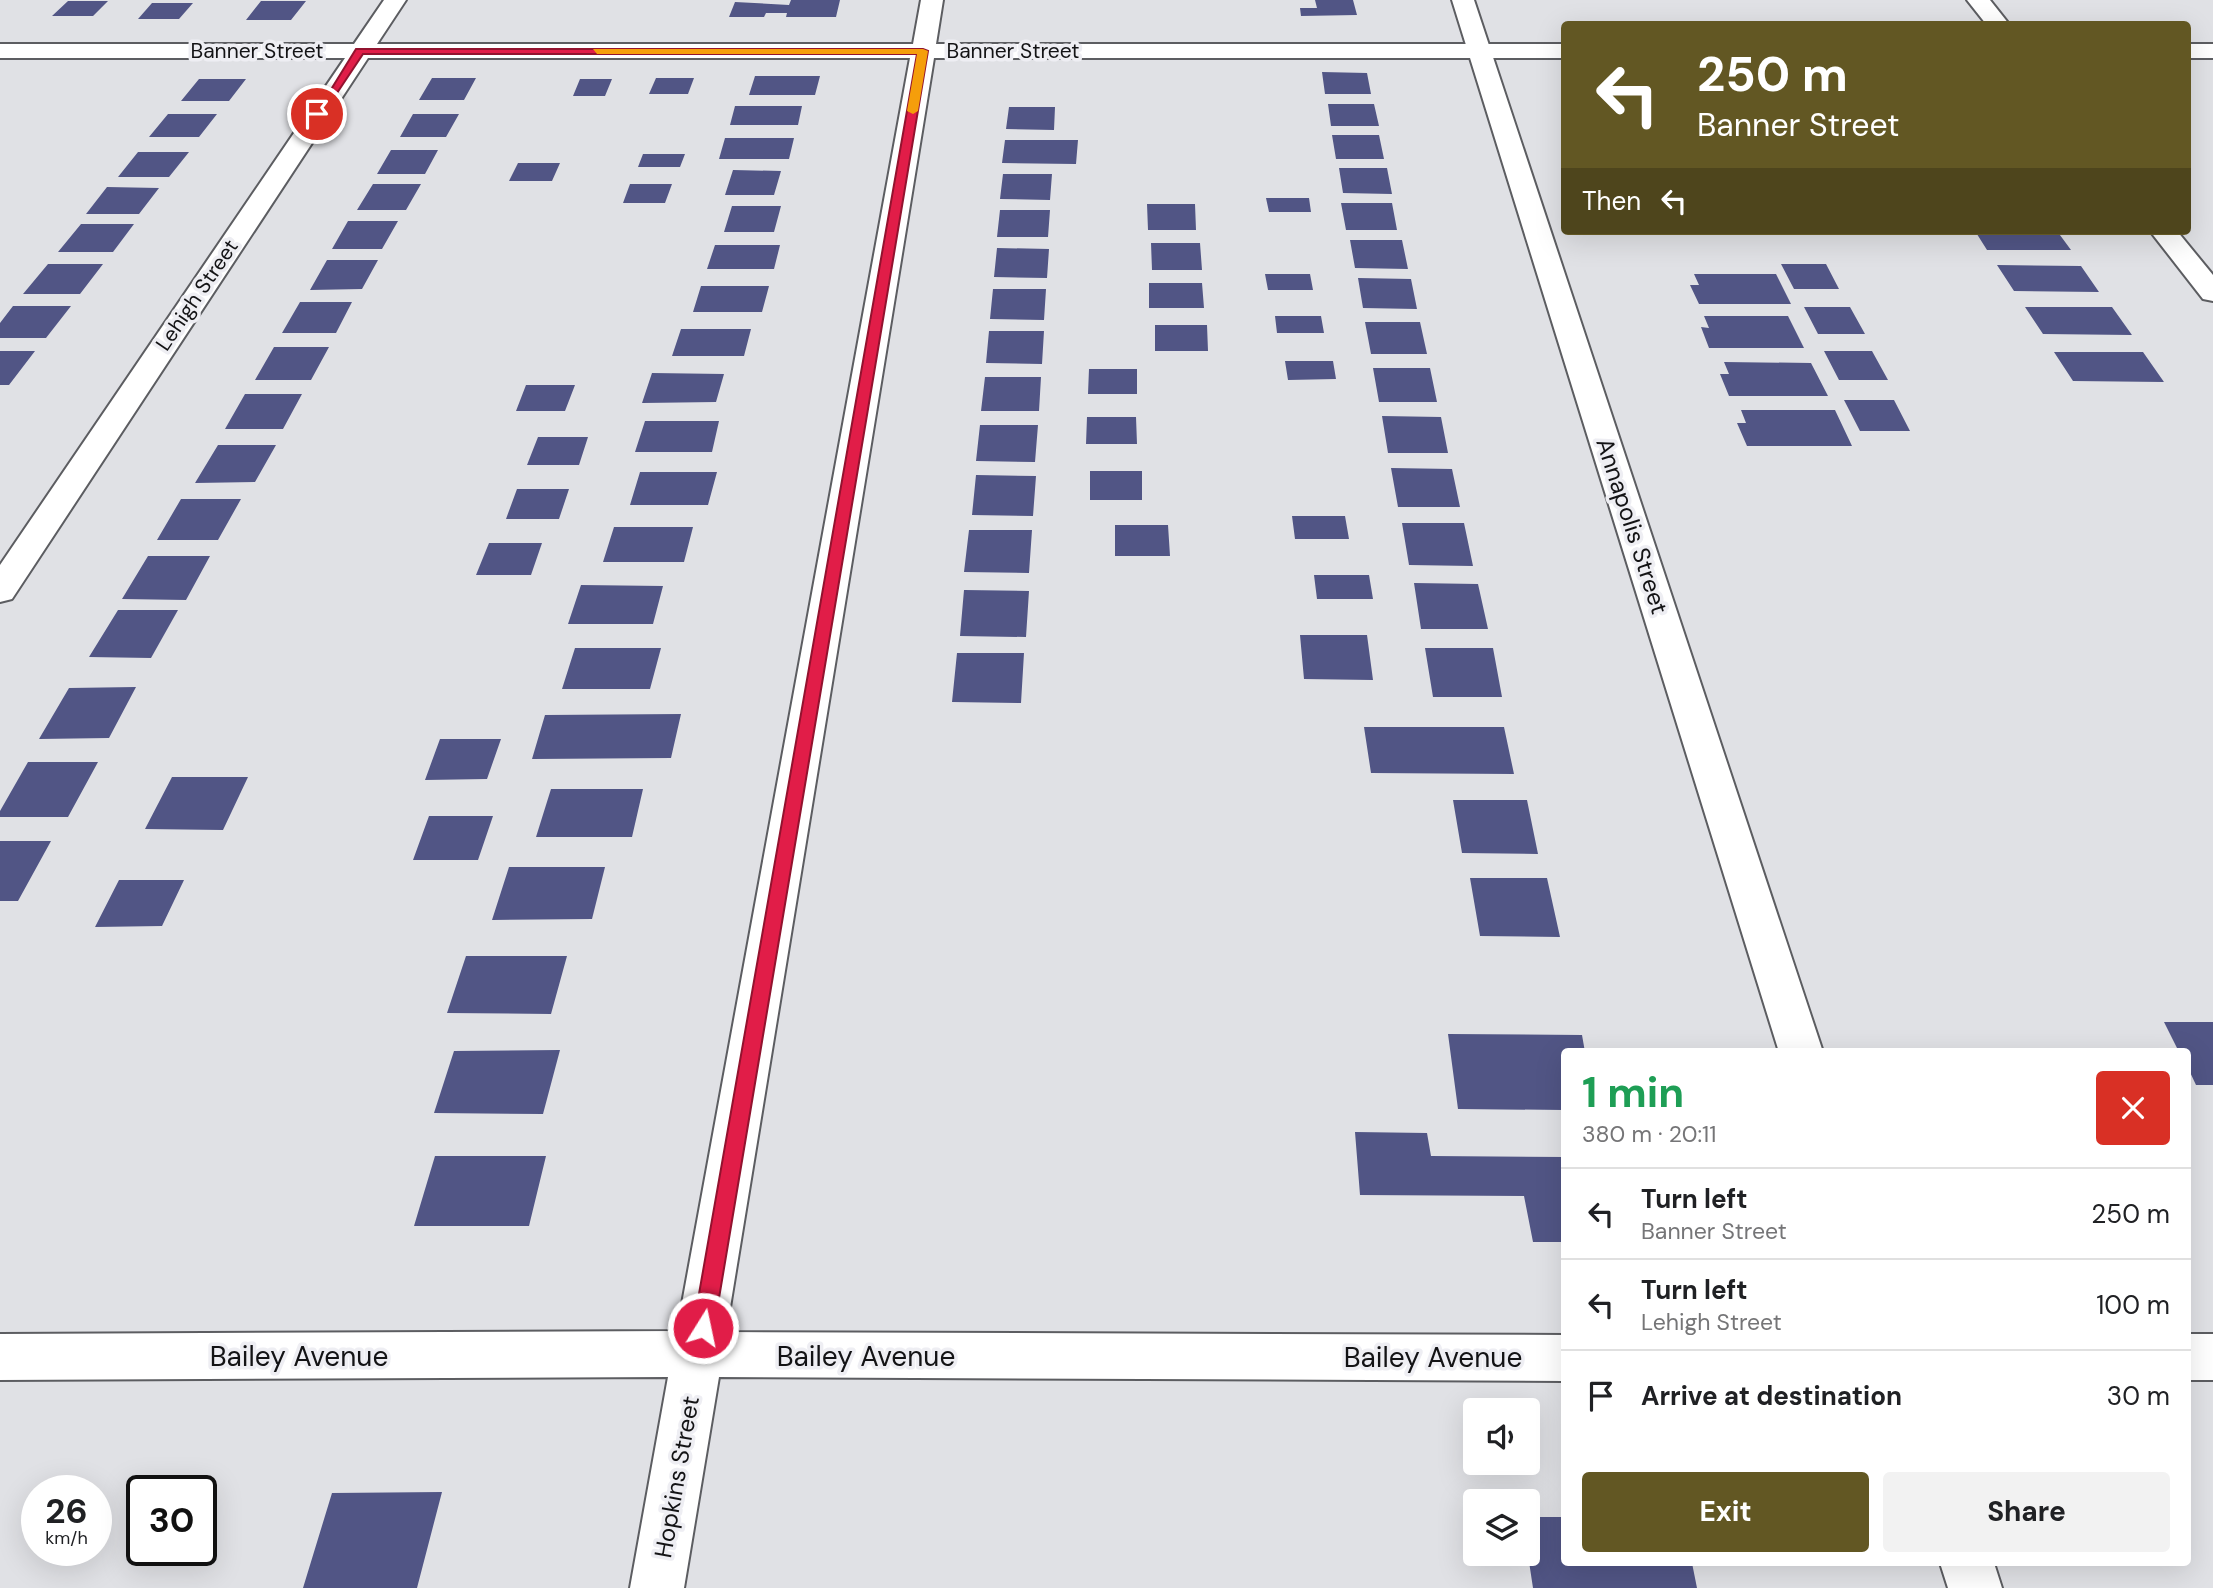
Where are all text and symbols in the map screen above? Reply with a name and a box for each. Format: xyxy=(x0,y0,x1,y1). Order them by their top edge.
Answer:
street label: Banner Street xyxy=(191,37,324,65)
street label: Banner Street xyxy=(947,37,1080,65)
text: 250 m xyxy=(1697,42,1848,106)
icon: left xyxy=(1582,49,1673,140)
pin xyxy=(287,84,347,144)
icon: arrive xyxy=(298,95,336,133)
text: Banner Street xyxy=(1697,104,1900,146)
icon: left xyxy=(1655,182,1693,220)
text: Then xyxy=(1582,184,1641,218)
street label: Lehigh Street xyxy=(149,234,245,356)
street label: Annapolis Street xyxy=(1589,434,1676,618)
text: 1 min xyxy=(1582,1065,1684,1120)
button: close xyxy=(2096,1071,2170,1145)
text: 380 m · 20:11 xyxy=(1582,1119,1716,1149)
text: Turn left xyxy=(1641,1182,1748,1216)
icon: left xyxy=(1582,1195,1620,1233)
text: 250 m xyxy=(2091,1197,2170,1231)
text: Banner Street xyxy=(1641,1216,1787,1246)
text: Turn left xyxy=(1641,1273,1748,1307)
icon: left xyxy=(1582,1286,1620,1324)
text: 100 m xyxy=(2096,1288,2170,1322)
position arrow xyxy=(666,1291,740,1365)
text: Lehigh Street xyxy=(1641,1307,1782,1337)
street label: Bailey Avenue xyxy=(210,1338,388,1375)
street label: Bailey Avenue xyxy=(777,1338,955,1375)
street label: Bailey Avenue xyxy=(1344,1339,1522,1376)
icon: arrive xyxy=(1582,1377,1620,1415)
text: Arrive at destination xyxy=(1641,1379,1902,1413)
text: 30 m xyxy=(2107,1379,2170,1413)
street label: Hopkins Street xyxy=(647,1394,706,1560)
map controls xyxy=(1463,1398,1540,1566)
button: sound xyxy=(1463,1398,1540,1475)
button: Exit xyxy=(1582,1472,1869,1552)
button: Share xyxy=(1883,1472,2170,1552)
speed limit sign: 30 xyxy=(126,1475,217,1566)
text: 26 xyxy=(45,1488,88,1534)
button: layers xyxy=(1463,1489,1540,1566)
text: km/h xyxy=(45,1526,88,1550)

